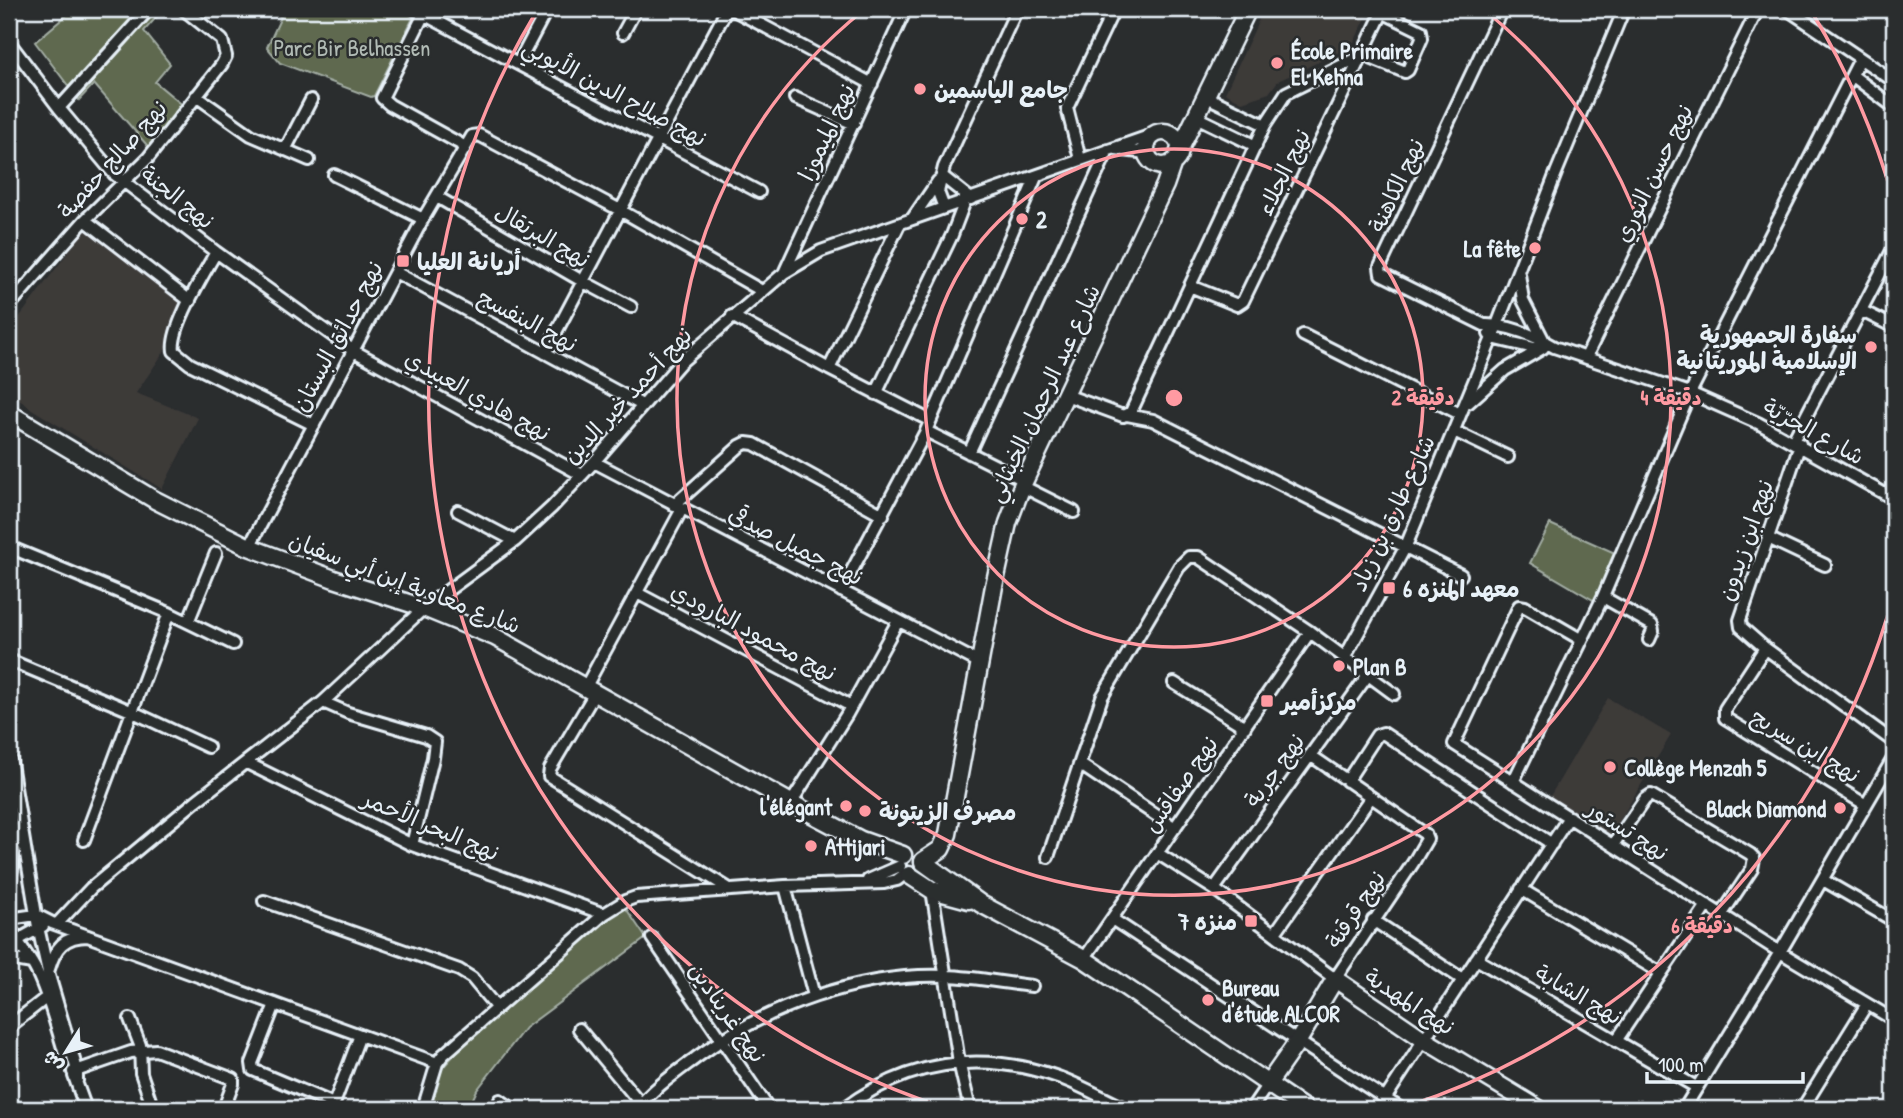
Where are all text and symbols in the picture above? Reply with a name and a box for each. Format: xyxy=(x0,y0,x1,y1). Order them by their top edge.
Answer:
street label: نهج صلاح الدين الأيوبي xyxy=(515,30,713,159)
park label: Parc Bir Belhassen xyxy=(274,32,430,63)
place label: École Primaire El Kehna xyxy=(1291,35,1414,92)
marker: École Primaire El Kehna xyxy=(1269,55,1285,71)
place label: جامع الياسمين xyxy=(934,74,1068,107)
street label: نهج الميموزا xyxy=(790,78,863,186)
marker: جامع الياسمين xyxy=(912,81,928,97)
street label: نهج صالح حفصة xyxy=(50,93,174,226)
street label: نهج حسن النوري xyxy=(1606,99,1702,248)
street label: نهج الجلاء xyxy=(1249,123,1318,221)
street label: نهج الكاهنة xyxy=(1361,133,1432,237)
street label: نهج الجنة xyxy=(134,158,221,236)
street label: نهج البرتقال xyxy=(489,195,596,276)
place label: 2 xyxy=(1036,204,1047,235)
marker: 2 xyxy=(1014,211,1030,227)
place label: La fête xyxy=(1464,233,1522,264)
marker: La fête xyxy=(1527,240,1543,256)
place label: أريانة العليا xyxy=(417,246,521,277)
marker: أريانة العليا xyxy=(395,253,411,269)
street label: نهج حدائق البستان xyxy=(284,255,391,417)
street label: شارع عبد الرحمان الخبثاني xyxy=(979,279,1113,510)
street label: نهج البنفسج xyxy=(472,281,583,360)
place label: سفارة الجمهورية الإسلامية الموريتانية xyxy=(1676,319,1857,376)
street label: نهج أحمد خير الدين xyxy=(555,320,699,471)
marker: سفارة الجمهورية الإسلامية الموريتانية xyxy=(1863,339,1879,355)
street label: نهج هادي العبيدي xyxy=(399,342,557,450)
text: 2 دقيقة xyxy=(1391,383,1455,412)
text: 4 دقيقة xyxy=(1640,383,1702,412)
centre of rings xyxy=(1162,386,1186,410)
street label: شارع الحرّيّة xyxy=(1757,391,1870,472)
street label: شارع طارق بن زياد xyxy=(1342,430,1443,597)
street label: نهج ابن زيدون xyxy=(1710,475,1781,605)
street label: نهج جميل صدقي xyxy=(722,498,869,594)
street label: شارع معاوية إبن أبي سفيان xyxy=(283,524,525,646)
place label: معهد المنزه 6 xyxy=(1403,573,1520,604)
street label: نهج محمود البارودي xyxy=(665,574,842,689)
marker: معهد المنزه 6 xyxy=(1381,580,1397,596)
place label: Plan B xyxy=(1353,651,1407,682)
marker: Plan B xyxy=(1331,658,1347,674)
place label: مركزأمير xyxy=(1279,686,1357,717)
marker: مركزأمير xyxy=(1259,693,1275,709)
street label: نهج ابن سريج xyxy=(1745,700,1866,791)
street label: نهج جربة xyxy=(1237,727,1312,814)
street label: نهج صفاقس xyxy=(1135,729,1226,839)
place label: Collège Menzah 5 xyxy=(1624,752,1767,784)
marker: Collège Menzah 5 xyxy=(1602,759,1618,775)
street label: نهج البحر الأحمر xyxy=(355,781,504,869)
place label: l'élégant xyxy=(760,791,833,823)
street label: نهج تستور xyxy=(1579,791,1675,869)
place label: Black Diamond xyxy=(1706,793,1826,824)
place label: مصرف الزيتونة xyxy=(879,796,1016,827)
marker: l'élégant xyxy=(838,798,854,814)
marker: Black Diamond xyxy=(1832,800,1848,816)
marker: مصرف الزيتونة xyxy=(857,803,873,819)
place label: Attijari xyxy=(825,831,886,862)
marker: Attijari xyxy=(803,838,819,854)
street label: نهج قرقنة xyxy=(1318,864,1393,954)
place label: منزه 7 xyxy=(1177,906,1237,937)
text: 6 دقيقة xyxy=(1671,911,1733,940)
marker: منزه 7 xyxy=(1243,913,1259,929)
street label: نهج غرينادين xyxy=(681,956,774,1069)
street label: نهج الشابة xyxy=(1529,957,1628,1032)
street label: نهج المهدية xyxy=(1358,960,1461,1043)
place label: Bureau d'étude ALCOR xyxy=(1222,972,1341,1029)
marker: Bureau d'étude ALCOR xyxy=(1200,992,1216,1008)
north arrow xyxy=(32,1016,102,1086)
scale bar xyxy=(1647,1041,1803,1085)
text: ش xyxy=(36,1046,69,1078)
text: 100 m xyxy=(1658,1050,1704,1079)

